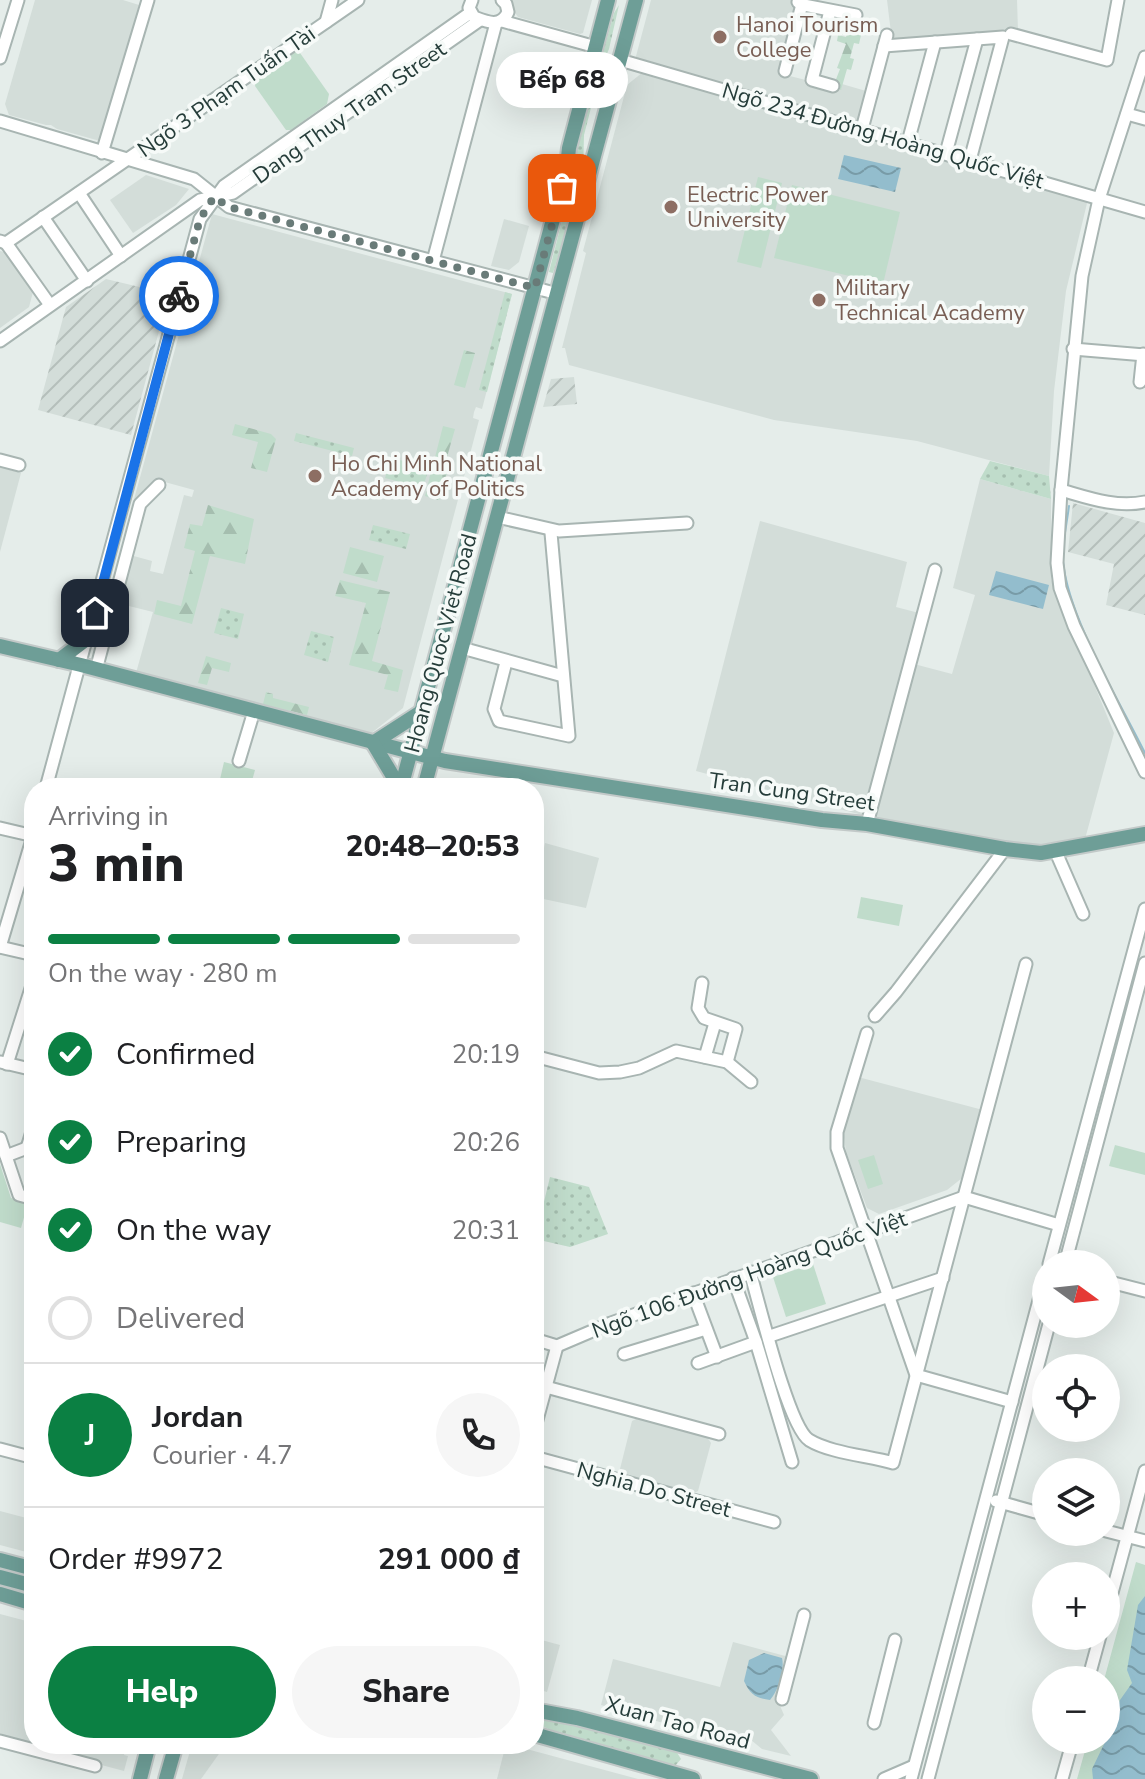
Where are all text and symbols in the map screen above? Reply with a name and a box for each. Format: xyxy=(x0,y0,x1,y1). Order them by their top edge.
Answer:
place label: Hanoi Tourism College xyxy=(736,10,878,65)
street label: Ngõ 3 Phạm Tuấn Tài xyxy=(132,19,321,165)
marker: Hanoi Tourism College xyxy=(711,28,729,46)
street label: Dang Thuy Tram Street xyxy=(247,35,452,191)
callout: Bếp 68 xyxy=(496,52,628,108)
text: Bếp 68 xyxy=(519,62,605,97)
street label: Ngõ 234 Đường Hoàng Quốc Việt xyxy=(719,76,1047,196)
pin xyxy=(528,154,596,222)
icon: bag xyxy=(540,166,584,210)
place label: Electric Power University xyxy=(687,180,828,235)
marker: Electric Power University xyxy=(662,198,680,216)
courier xyxy=(139,256,219,336)
place label: Military Technical Academy xyxy=(835,273,1025,328)
icon: bike xyxy=(157,274,201,318)
marker: Military Technical Academy xyxy=(810,291,828,309)
place label: Ho Chi Minh National Academy of Politics xyxy=(331,449,542,504)
marker: Ho Chi Minh National Academy of Politics xyxy=(306,467,324,485)
street label: Hoang Quoc Viet Road xyxy=(397,530,485,756)
pin xyxy=(61,579,129,647)
icon: home xyxy=(73,591,117,635)
street label: Tran Cung Street xyxy=(707,766,877,819)
text: Arriving in xyxy=(48,799,169,834)
text: 20:48–20:53 xyxy=(345,826,520,867)
text: 3 min xyxy=(48,828,185,899)
text: On the way · 280 m xyxy=(48,956,277,991)
icon: check xyxy=(48,1032,92,1076)
text: Confirmed xyxy=(116,1034,256,1075)
text: 20:19 xyxy=(452,1037,520,1072)
icon: check xyxy=(48,1120,92,1164)
text: Preparing xyxy=(116,1122,247,1163)
text: 20:26 xyxy=(452,1125,520,1160)
street label: Ngõ 106 Đường Hoàng Quốc Việt xyxy=(588,1204,911,1346)
icon: check xyxy=(48,1208,92,1252)
text: On the way xyxy=(116,1210,271,1251)
text: 20:31 xyxy=(452,1213,520,1248)
north arrow xyxy=(1032,1250,1120,1338)
map controls xyxy=(1032,1250,1120,1754)
text: Delivered xyxy=(116,1298,245,1339)
button: locate xyxy=(1032,1354,1120,1442)
button: phone xyxy=(436,1393,520,1477)
text: Jordan xyxy=(152,1397,243,1438)
text: J xyxy=(85,1415,95,1456)
text: Courier · 4.7 xyxy=(152,1438,293,1473)
street label: Nghia Do Street xyxy=(573,1455,734,1525)
button: layers xyxy=(1032,1458,1120,1546)
text: Order #9972 xyxy=(48,1539,223,1580)
text: 291 000 ₫ xyxy=(378,1539,520,1580)
button: + xyxy=(1032,1562,1120,1650)
button: Help xyxy=(48,1646,276,1738)
button: Share xyxy=(292,1646,520,1738)
button: − xyxy=(1032,1666,1120,1754)
street label: Xuan Tao Road xyxy=(602,1689,753,1757)

